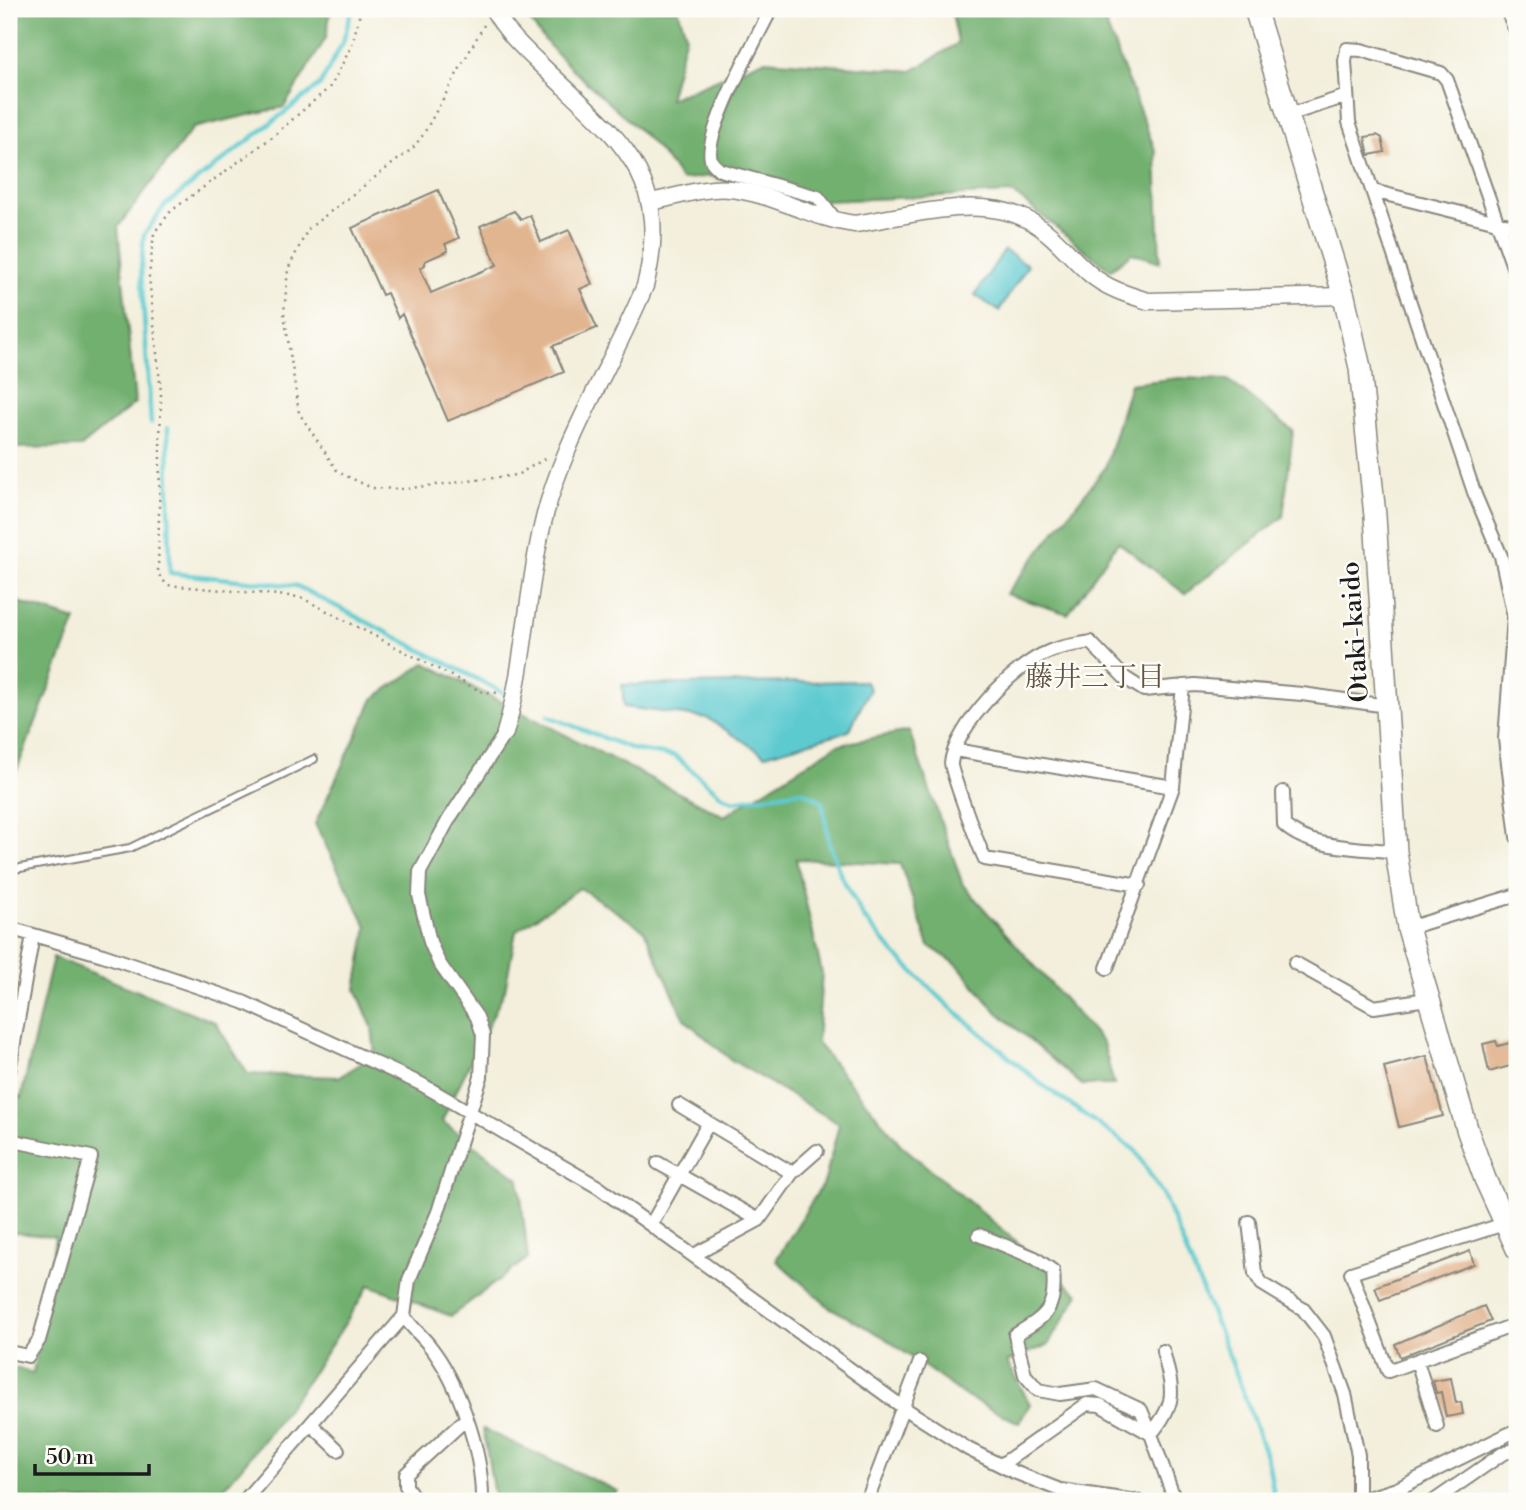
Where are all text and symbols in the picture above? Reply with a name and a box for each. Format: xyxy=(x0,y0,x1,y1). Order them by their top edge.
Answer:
street label: Otaki-kaido xyxy=(1334,560,1376,703)
district label: 藤井三丁目 xyxy=(1025,660,1165,695)
scale bar xyxy=(35,1433,149,1477)
text: 50 m xyxy=(46,1445,94,1471)

